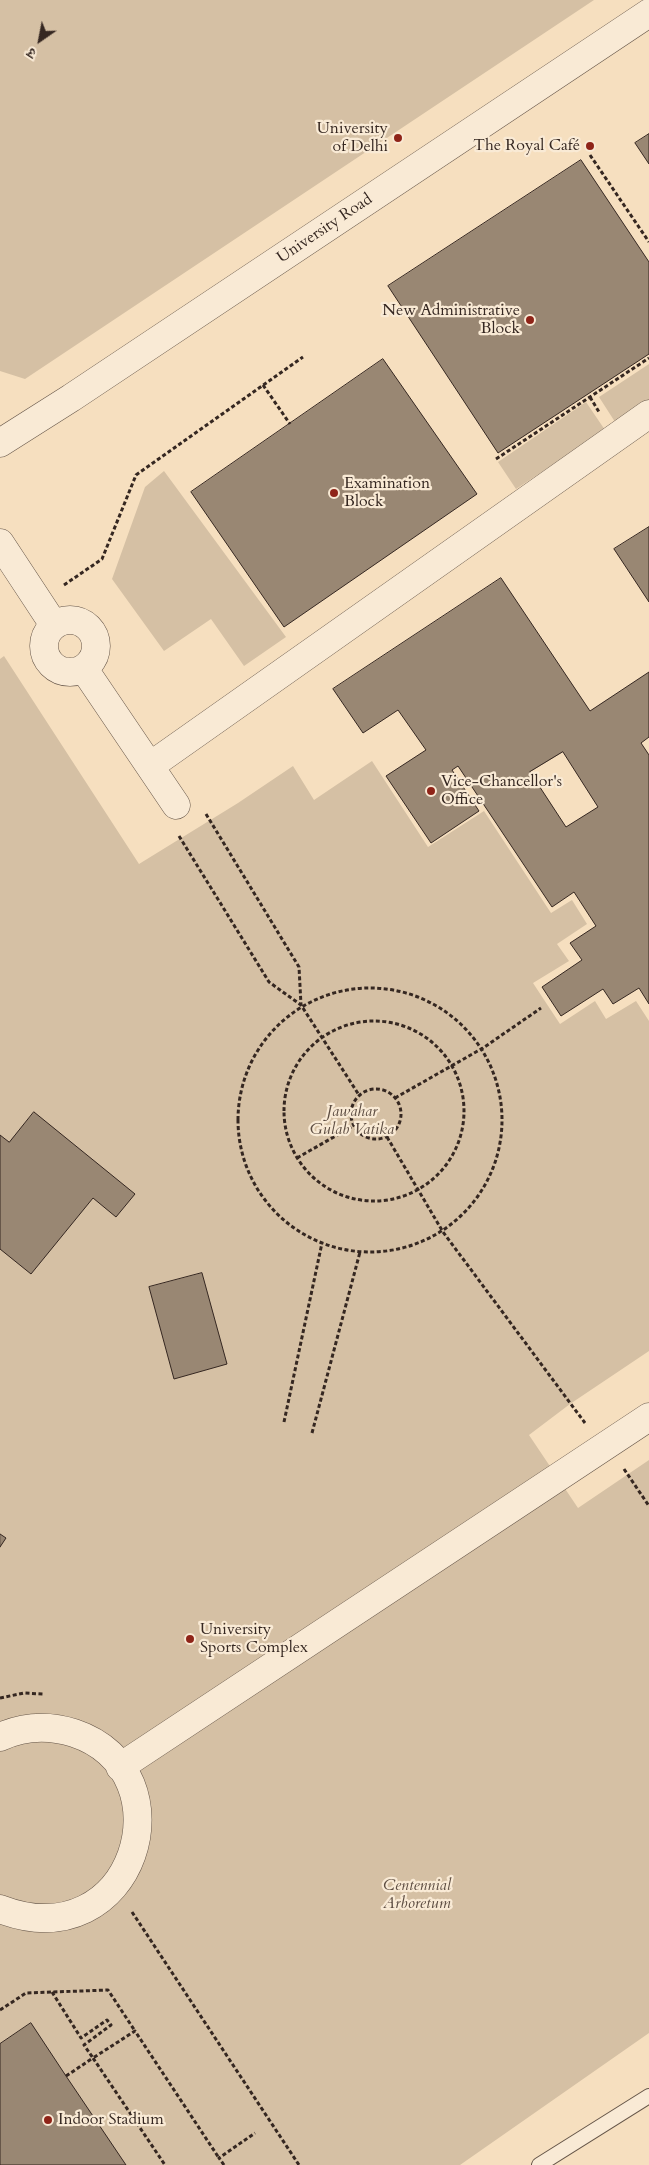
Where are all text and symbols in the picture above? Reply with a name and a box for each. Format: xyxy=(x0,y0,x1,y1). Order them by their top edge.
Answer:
north arrow xyxy=(15,15,65,65)
text: उ xyxy=(23,43,40,63)
place label: University of Delhi xyxy=(317,119,388,157)
marker: University of Delhi xyxy=(392,132,404,144)
place label: The Royal Café xyxy=(473,136,580,156)
marker: The Royal Café xyxy=(584,140,596,152)
street label: University Road xyxy=(274,190,376,268)
place label: New Administrative Block xyxy=(382,301,520,339)
marker: New Administrative Block xyxy=(524,314,536,326)
place label: Examination Block xyxy=(344,474,430,512)
marker: Examination Block xyxy=(328,487,340,499)
place label: Vice-Chancellor's Office xyxy=(441,772,562,810)
marker: Vice-Chancellor's Office xyxy=(425,785,437,797)
park label: Jawahar Gulab Vatika xyxy=(310,1102,394,1140)
place label: University Sports Complex xyxy=(200,1620,308,1658)
marker: University Sports Complex xyxy=(184,1633,196,1645)
park label: Centennial Arboretum xyxy=(383,1876,451,1914)
place label: Indoor Stadium xyxy=(58,2110,164,2130)
marker: Indoor Stadium xyxy=(42,2114,54,2126)

